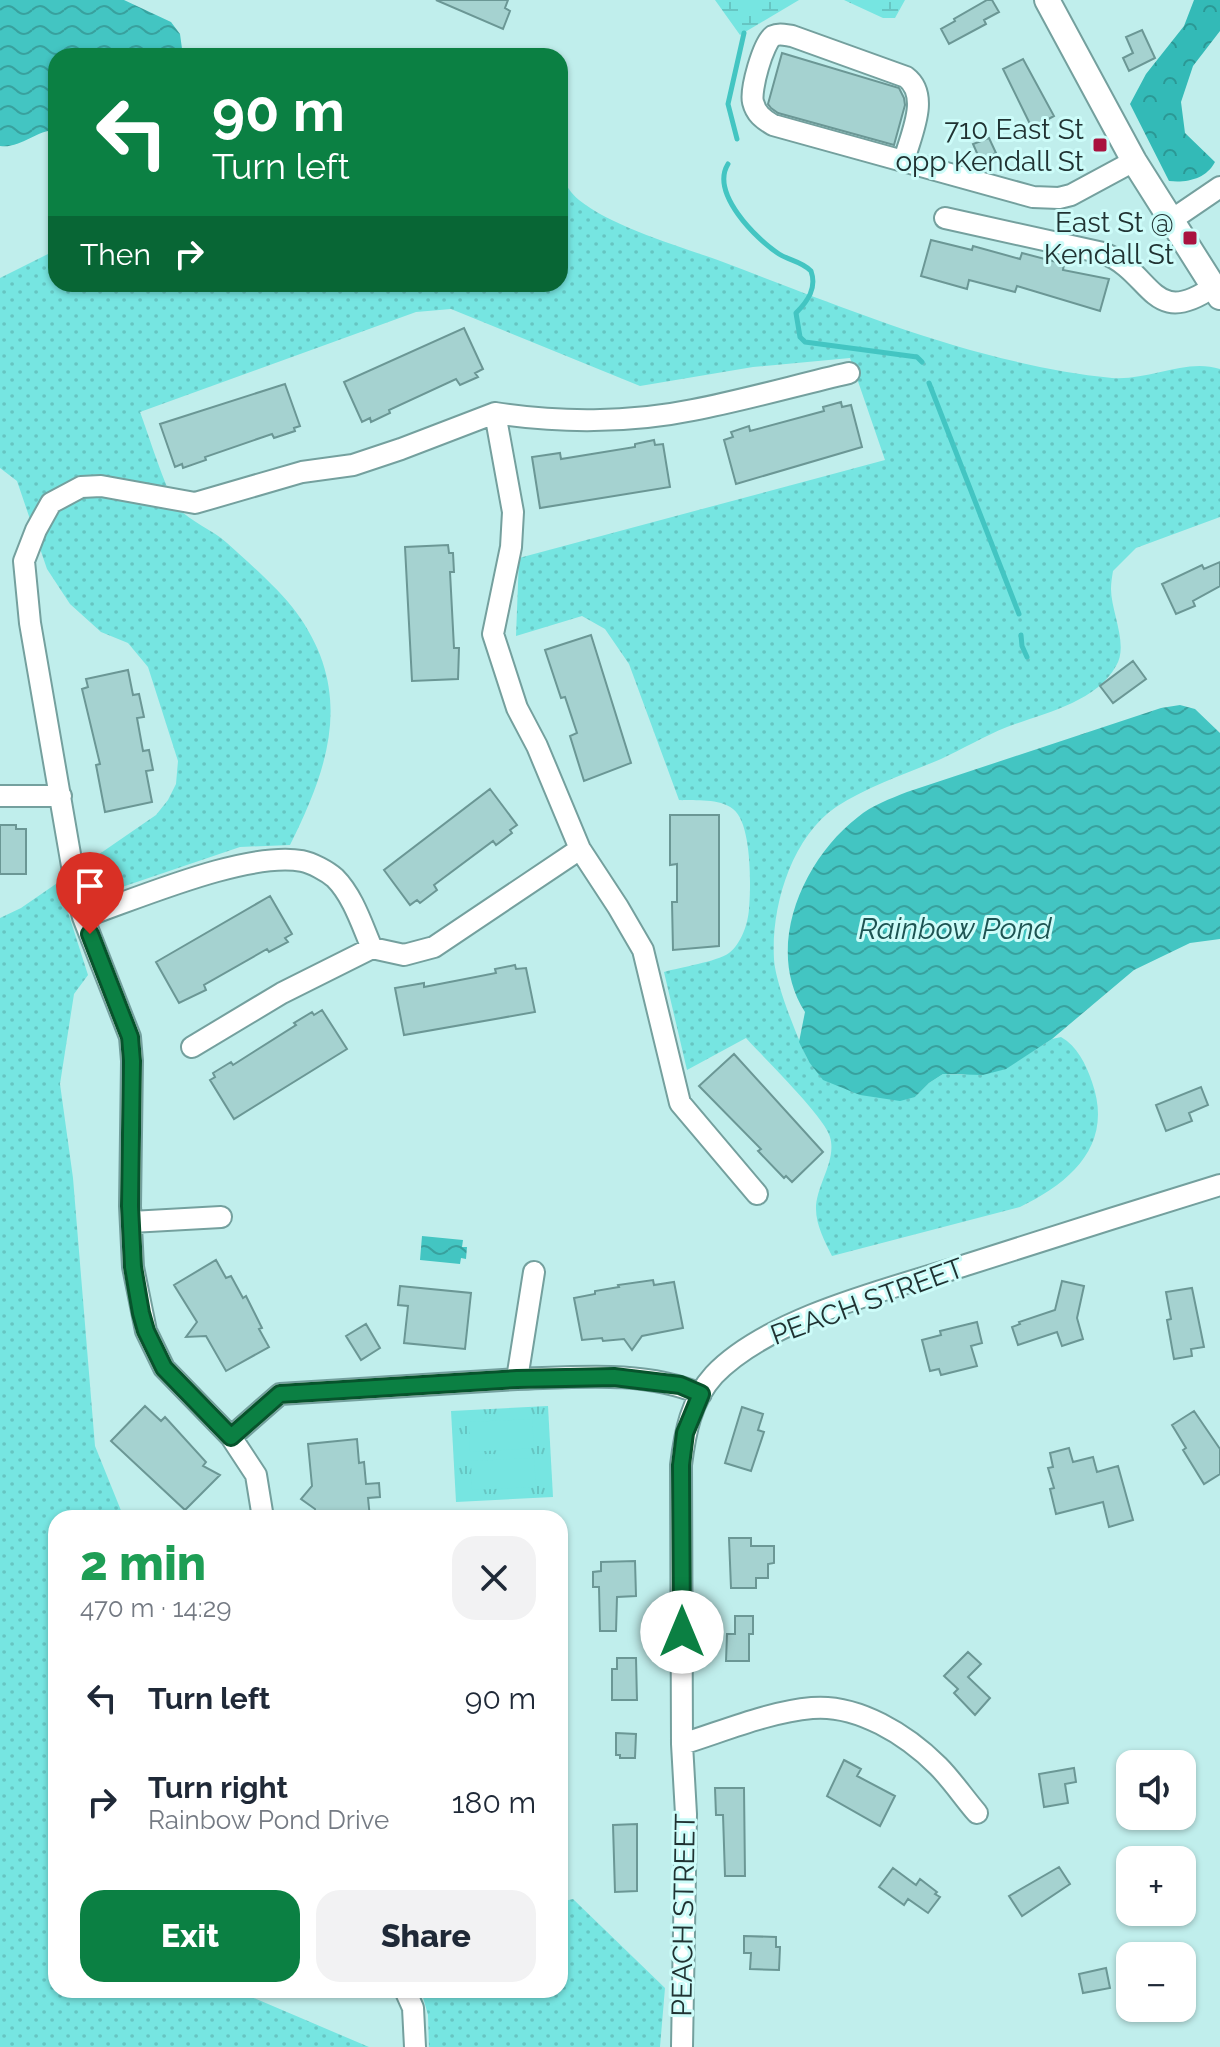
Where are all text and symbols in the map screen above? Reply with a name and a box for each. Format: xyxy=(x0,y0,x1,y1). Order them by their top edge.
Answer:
text: 90 m xyxy=(212,78,345,144)
icon: left xyxy=(80,80,184,184)
place label: 710 East St opp Kendall St xyxy=(895,113,1085,178)
marker: 710 East St opp Kendall St xyxy=(1091,136,1109,154)
text: Turn left xyxy=(212,145,350,187)
place label: East St @ Kendall St xyxy=(1044,206,1175,271)
marker: East St @ Kendall St xyxy=(1181,229,1199,247)
icon: right xyxy=(167,232,211,276)
text: Then xyxy=(80,237,151,272)
pin xyxy=(56,852,124,934)
icon: arrive xyxy=(68,864,112,908)
water label: Rainbow Pond xyxy=(858,911,1053,946)
street label: PEACH STREET xyxy=(766,1251,968,1352)
text: 2 min xyxy=(80,1535,206,1591)
button: close xyxy=(452,1536,536,1620)
position arrow xyxy=(640,1590,724,1674)
text: 470 m · 14:29 xyxy=(80,1593,231,1623)
icon: left xyxy=(80,1676,124,1720)
text: Turn left xyxy=(148,1681,270,1716)
text: 90 m xyxy=(465,1681,536,1716)
map controls xyxy=(1116,1750,1196,2022)
button: sound xyxy=(1116,1750,1196,1830)
text: Turn right xyxy=(148,1770,288,1805)
icon: right xyxy=(80,1780,124,1824)
text: 180 m xyxy=(452,1785,536,1820)
text: Rainbow Pond Drive xyxy=(148,1805,389,1835)
street label: PEACH STREET xyxy=(665,1813,702,2017)
button: + xyxy=(1116,1846,1196,1926)
button: Exit xyxy=(80,1890,300,1982)
button: Share xyxy=(316,1890,536,1982)
button: − xyxy=(1116,1942,1196,2022)

